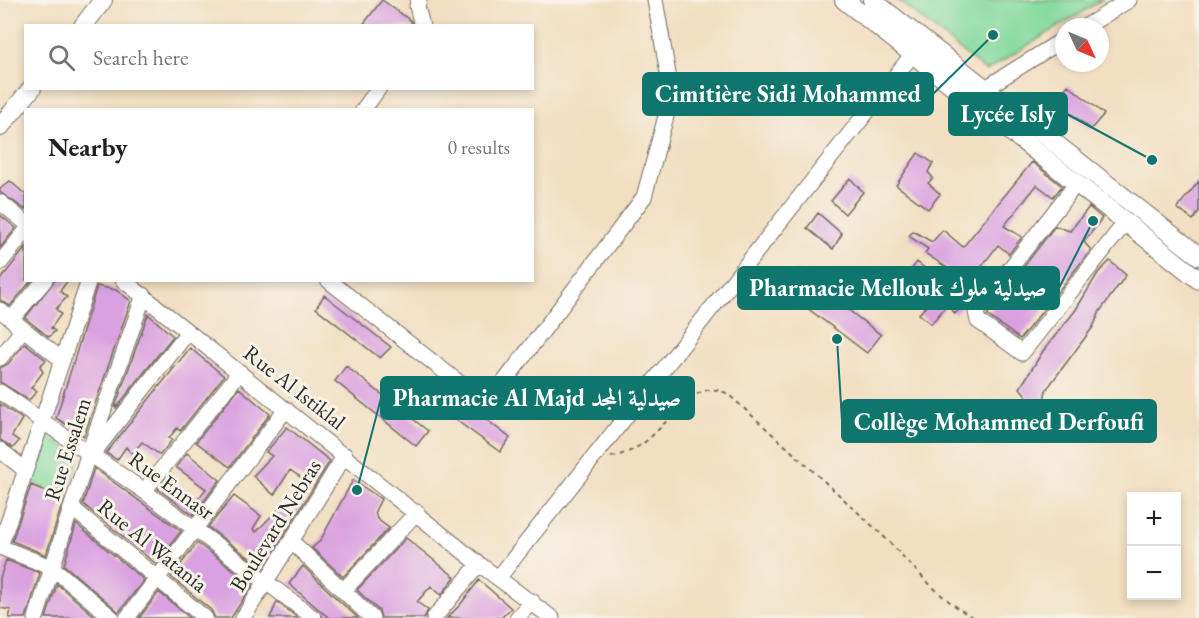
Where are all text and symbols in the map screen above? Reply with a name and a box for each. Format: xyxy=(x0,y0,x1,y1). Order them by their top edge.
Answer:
north arrow xyxy=(1055,18,1109,72)
search box xyxy=(24,24,534,90)
icon: search xyxy=(45,41,78,74)
text: Search here xyxy=(93,43,188,72)
callout: Cimitière Sidi Mohammed xyxy=(643,73,933,115)
text: Cimitière Sidi Mohammed xyxy=(655,78,922,109)
callout: Lycée Isly xyxy=(949,93,1067,135)
text: Lycée Isly xyxy=(961,98,1056,130)
text: Nearby xyxy=(48,130,128,164)
text: 0 results xyxy=(447,134,510,160)
callout: Pharmacie Mellouk صيدلية ملوك xyxy=(738,267,1059,309)
text: Pharmacie Mellouk صيدلية ملوك xyxy=(749,272,1047,303)
street label: Rue Al Istiklal xyxy=(238,338,352,436)
callout: Pharmacie Al Majd صيدلية المجد xyxy=(381,377,694,419)
text: Pharmacie Al Majd صيدلية المجد xyxy=(393,382,681,414)
street label: Rue Essalem xyxy=(37,394,98,504)
callout: Collège Mohammed Derfoufi xyxy=(842,400,1156,442)
text: Collège Mohammed Derfoufi xyxy=(854,406,1144,438)
street label: Rue Ennasr xyxy=(123,445,221,527)
street label: Boulevard Nebras xyxy=(223,454,328,597)
street label: Rue Al Watania xyxy=(92,492,214,599)
map controls xyxy=(1127,492,1181,600)
button: + xyxy=(1127,492,1181,546)
button: − xyxy=(1127,546,1181,600)

